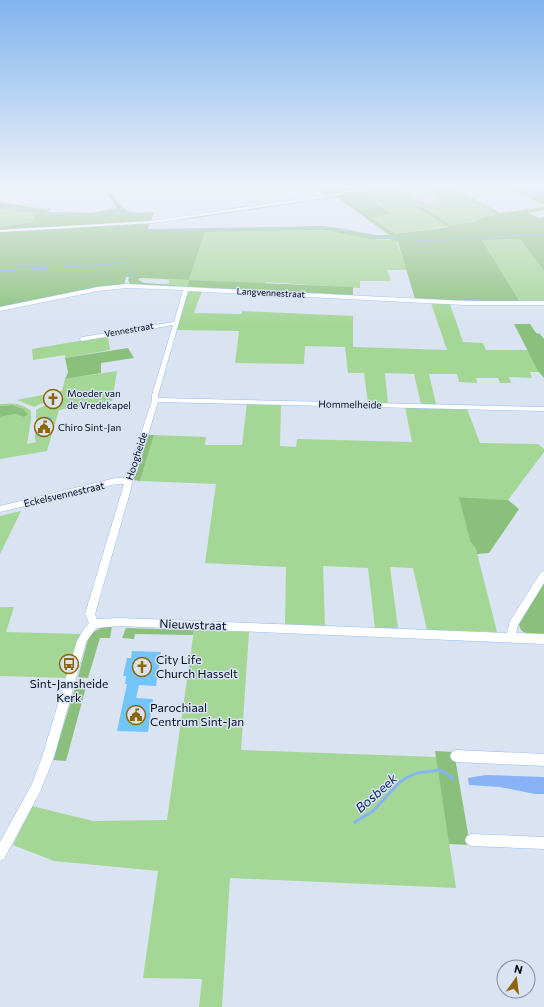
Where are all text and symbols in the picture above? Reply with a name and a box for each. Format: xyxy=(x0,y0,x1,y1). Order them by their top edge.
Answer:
street label: Langvennestraat xyxy=(237,285,306,300)
street label: Vennestraat xyxy=(103,320,155,339)
place label: Moeder van de Vredekapel xyxy=(67,387,131,411)
church icon: Moeder van de Vredekapel xyxy=(42,388,64,410)
street label: Hommelheide xyxy=(318,397,382,411)
public building icon: Chiro Sint-Jan xyxy=(33,416,55,438)
place label: Chiro Sint-Jan xyxy=(58,421,121,433)
street label: Hoogheide xyxy=(123,431,149,481)
street label: Eckelsvennestraat xyxy=(23,479,105,509)
street label: Nieuwstraat xyxy=(159,616,227,632)
place label: City Life Church Hasselt xyxy=(156,652,238,680)
bus stop icon: Sint-Jansheide Kerk xyxy=(58,653,80,675)
church icon: City Life Church Hasselt xyxy=(131,656,153,678)
place label: Sint-Jansheide Kerk xyxy=(30,676,108,704)
place label: Parochiaal Centrum Sint-Jan xyxy=(150,700,244,729)
public building icon: Parochiaal Centrum Sint-Jan xyxy=(125,704,147,726)
water label: Bosbeek xyxy=(352,770,401,816)
north arrow xyxy=(496,959,536,999)
text: N xyxy=(513,962,524,976)

